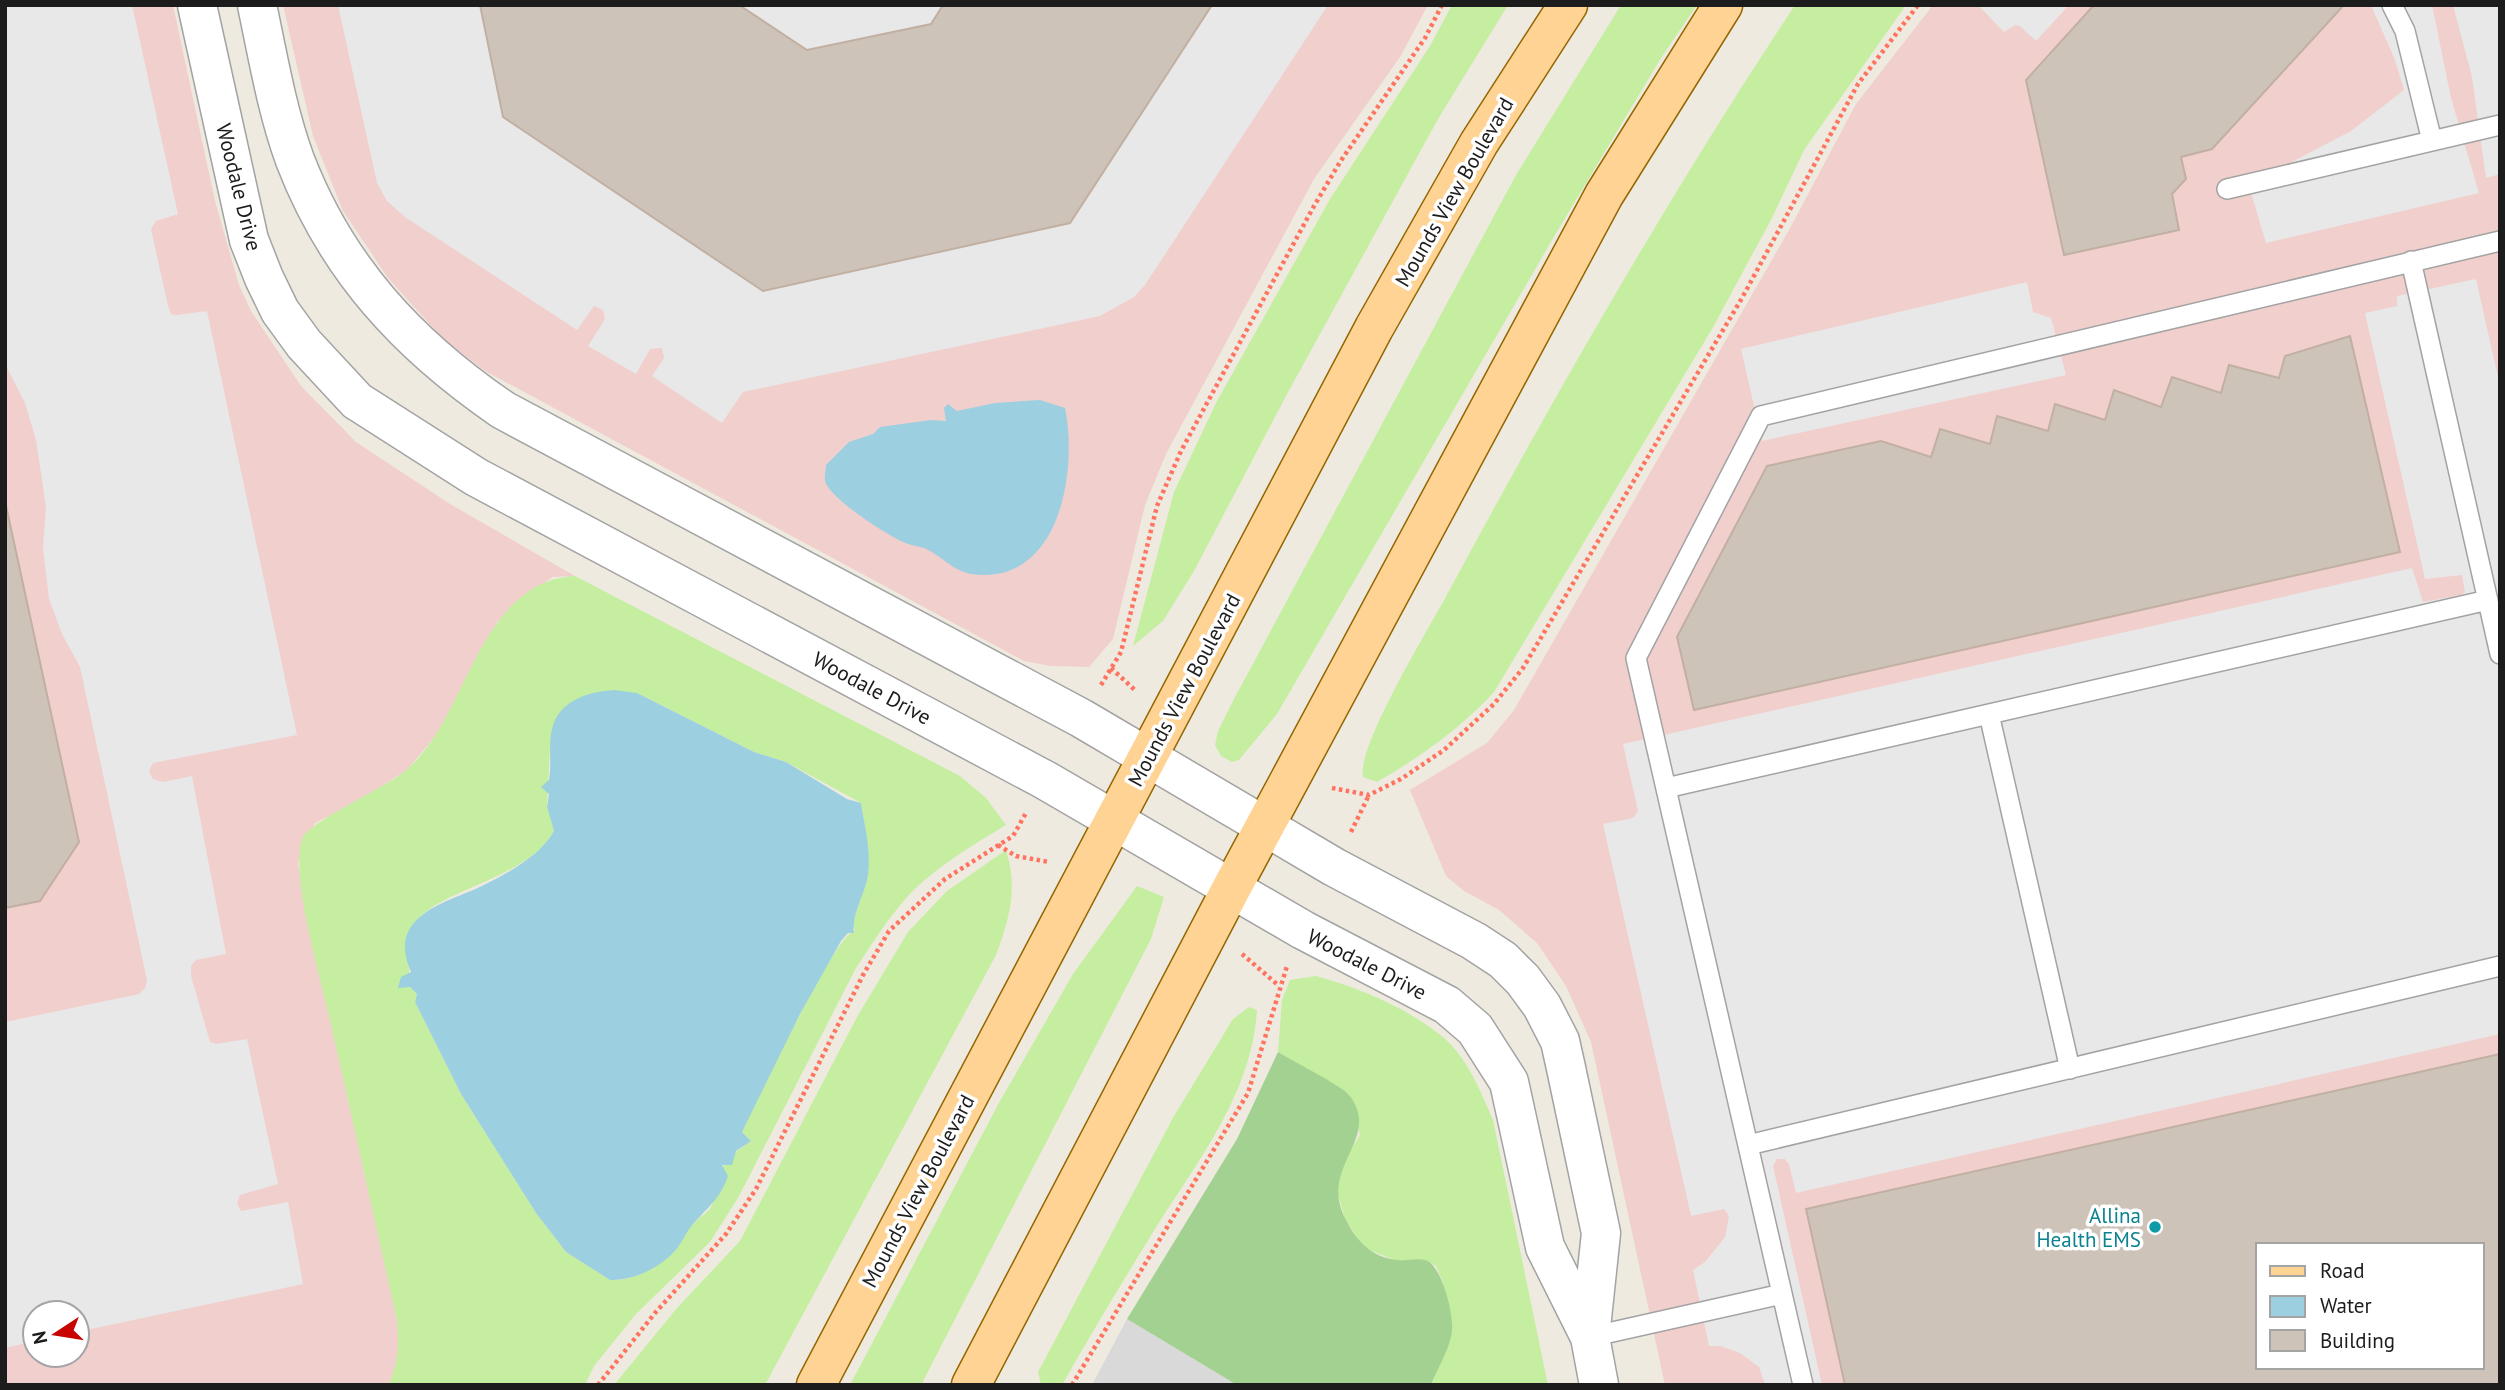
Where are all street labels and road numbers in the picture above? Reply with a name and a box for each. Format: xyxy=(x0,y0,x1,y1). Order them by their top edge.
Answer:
street label: Mounds View Boulevard xyxy=(1389,92,1519,292)
street label: Woodale Drive xyxy=(210,121,268,253)
street label: Mounds View Boulevard xyxy=(1122,589,1246,791)
street label: Woodale Drive xyxy=(808,646,936,730)
street label: Woodale Drive xyxy=(1303,922,1431,1006)
street label: Mounds View Boulevard xyxy=(856,1090,980,1292)

